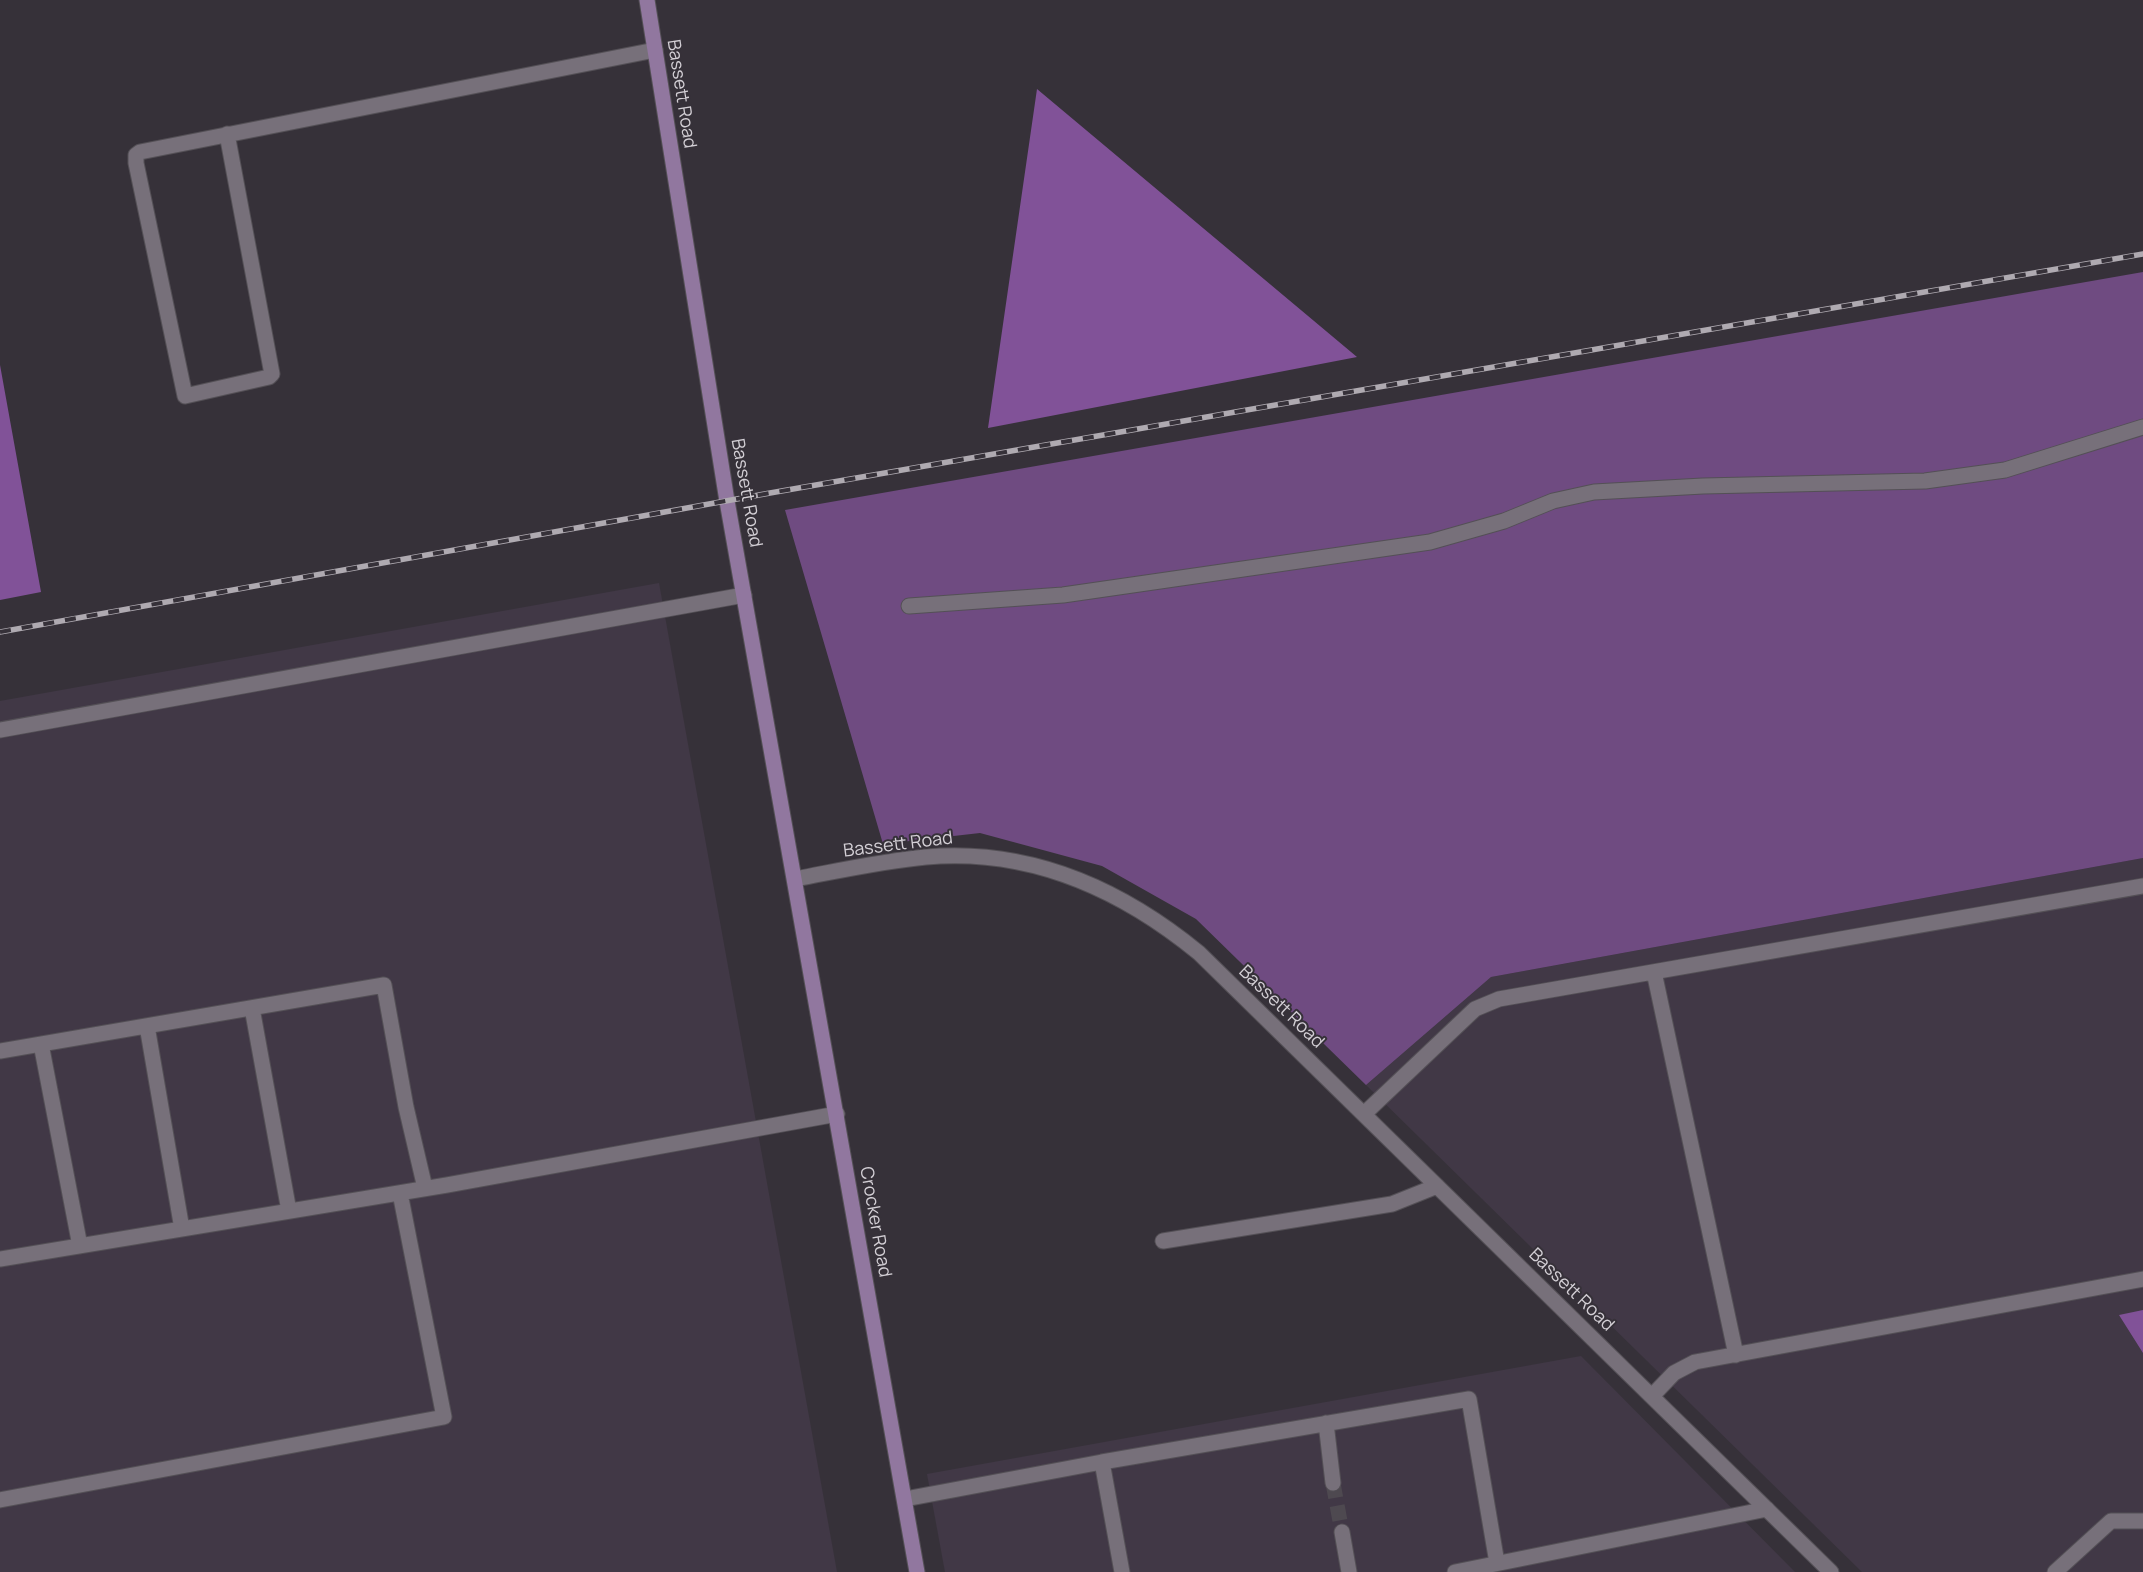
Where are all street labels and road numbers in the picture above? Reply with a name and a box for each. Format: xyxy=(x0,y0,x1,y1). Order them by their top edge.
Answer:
street label: Bassett Road xyxy=(662,38,700,150)
street label: Bassett Road xyxy=(726,437,766,549)
street label: Bassett Road xyxy=(842,828,954,862)
street label: Bassett Road xyxy=(1234,961,1328,1053)
street label: Crocker Road xyxy=(855,1165,895,1279)
street label: Bassett Road xyxy=(1524,1244,1618,1336)

